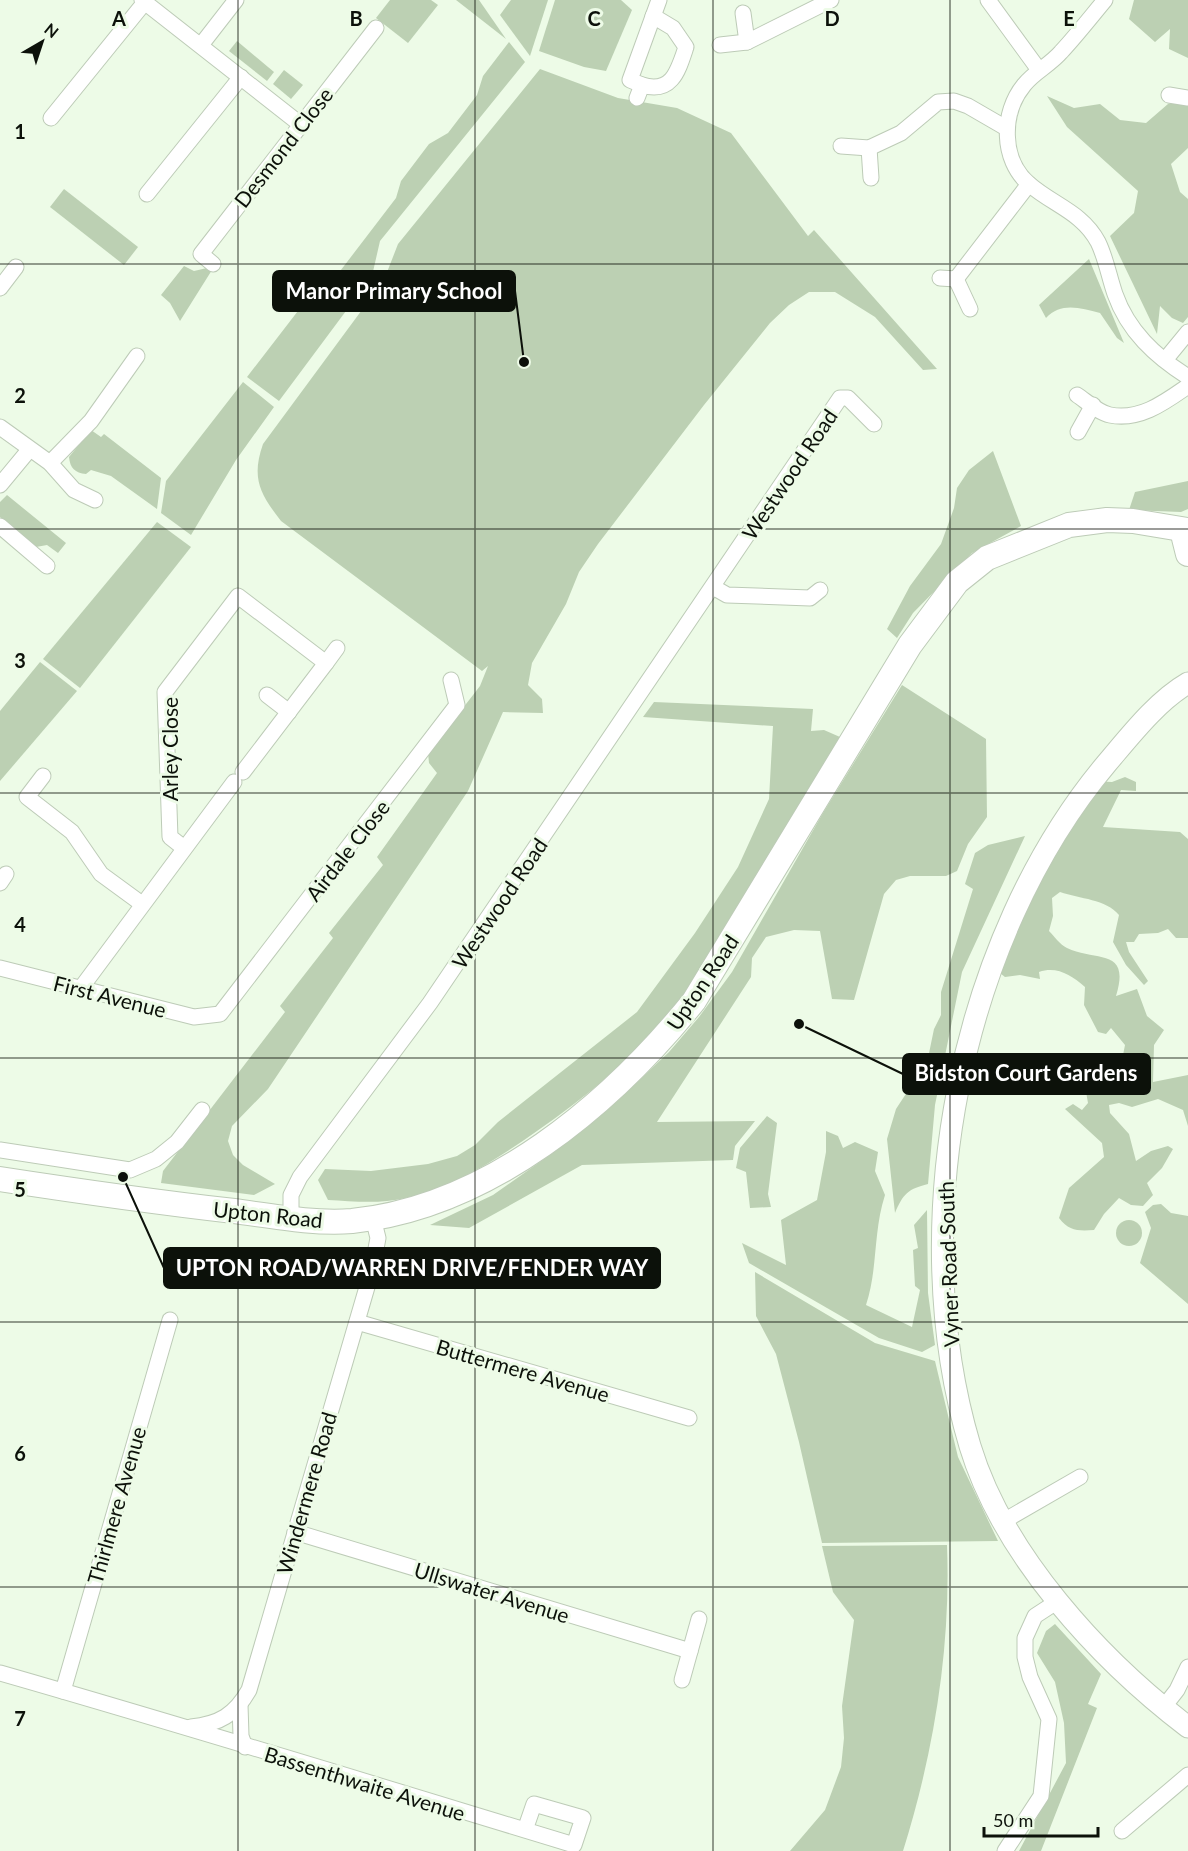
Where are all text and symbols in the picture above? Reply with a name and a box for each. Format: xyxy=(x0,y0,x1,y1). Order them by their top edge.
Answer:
text: A xyxy=(111,6,126,30)
text: B xyxy=(349,6,363,30)
text: C xyxy=(587,6,601,30)
text: D xyxy=(824,6,840,30)
text: E xyxy=(1063,6,1075,30)
north arrow xyxy=(12,12,72,72)
text: N xyxy=(41,19,63,41)
street label: Desmond Close xyxy=(228,82,338,212)
text: 1 xyxy=(14,119,26,143)
callout: Manor Primary School xyxy=(273,271,515,311)
text: Manor Primary School xyxy=(285,277,503,304)
text: 2 xyxy=(14,383,26,407)
street label: Westwood Road xyxy=(736,404,842,544)
text: 3 xyxy=(14,648,26,672)
street label: Arley Close xyxy=(157,697,182,801)
street label: Airdale Close xyxy=(300,795,394,905)
street label: Westwood Road xyxy=(446,833,552,973)
text: 4 xyxy=(14,912,26,936)
street label: Upton Road xyxy=(661,929,743,1035)
street label: First Avenue xyxy=(51,970,169,1022)
callout: Bidston Court Gardens xyxy=(903,1054,1150,1094)
text: Bidston Court Gardens xyxy=(915,1059,1137,1086)
text: 5 xyxy=(14,1177,26,1201)
street label: Vyner Road South xyxy=(933,1181,963,1347)
street label: Upton Road xyxy=(212,1196,324,1232)
callout: UPTON ROAD/WARREN DRIVE/FENDER WAY xyxy=(164,1248,660,1288)
text: UPTON ROAD/WARREN DRIVE/FENDER WAY xyxy=(176,1254,649,1281)
street label: Buttermere Avenue xyxy=(434,1333,612,1407)
street label: Windermere Road xyxy=(271,1409,341,1577)
street label: Thirlmere Avenue xyxy=(82,1423,150,1587)
text: 6 xyxy=(14,1441,26,1465)
street label: Ullswater Avenue xyxy=(411,1557,573,1627)
text: 7 xyxy=(14,1706,26,1730)
street label: Bassenthwaite Avenue xyxy=(262,1741,468,1825)
scale bar xyxy=(984,1800,1098,1838)
text: 50 m xyxy=(993,1809,1033,1831)

